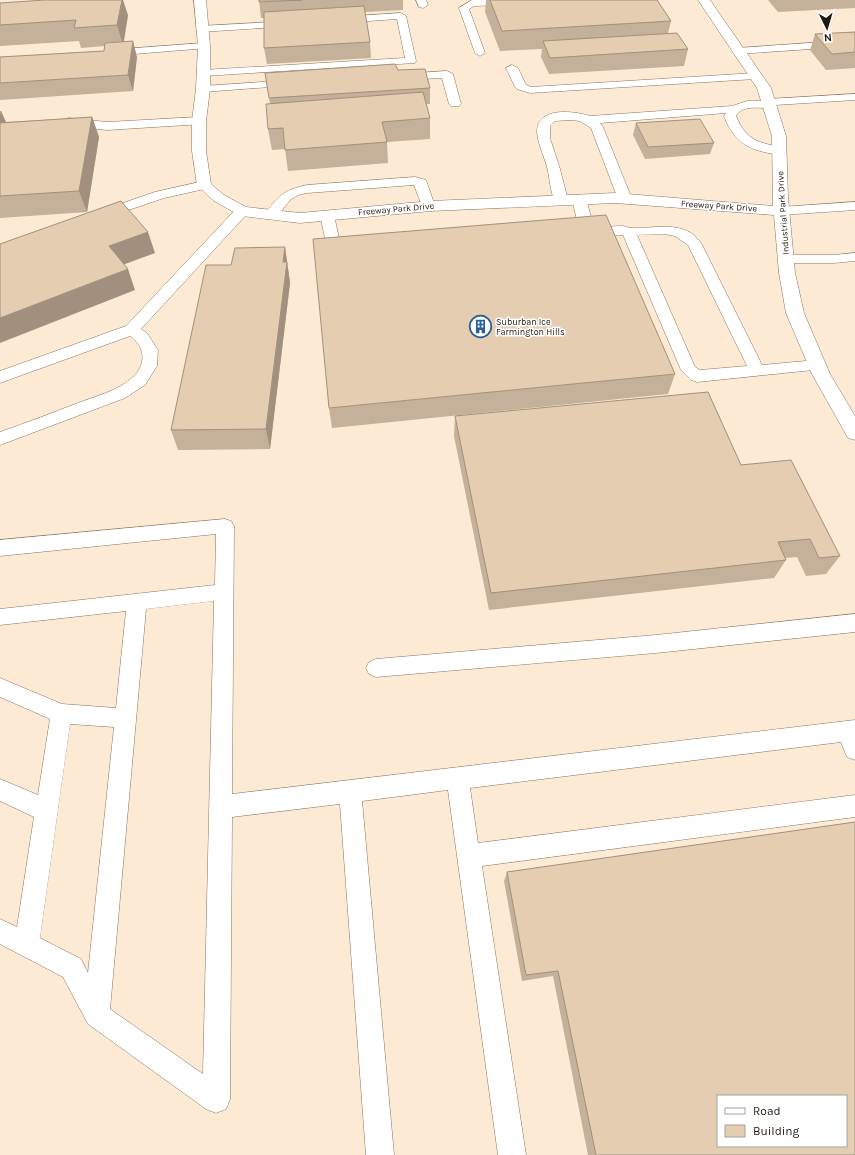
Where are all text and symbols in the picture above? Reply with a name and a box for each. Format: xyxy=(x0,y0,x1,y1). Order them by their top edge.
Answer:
north arrow xyxy=(807,8,847,48)
text: N xyxy=(823,31,832,44)
street label: Industrial Park Drive xyxy=(775,170,791,255)
street label: Freeway Park Drive xyxy=(681,198,758,214)
street label: Freeway Park Drive xyxy=(357,201,435,217)
building icon: Suburban Ice Farmington Hills xyxy=(468,314,494,340)
place label: Suburban Ice Farmington Hills xyxy=(496,317,565,337)
legend xyxy=(717,1095,847,1147)
text: Road xyxy=(753,1104,781,1118)
text: Building xyxy=(753,1124,800,1138)

